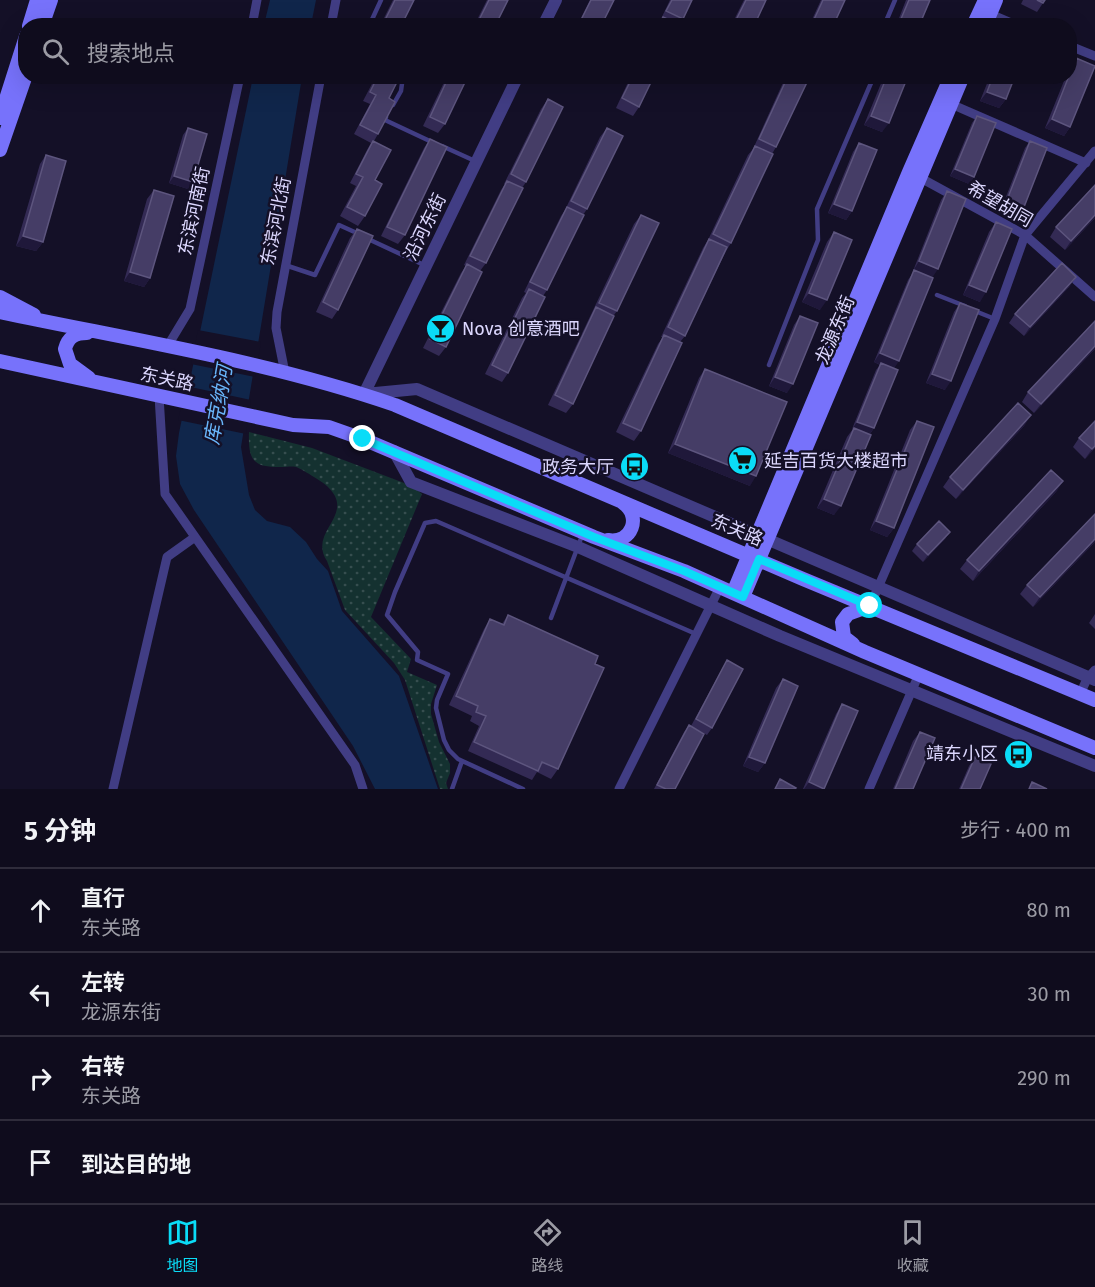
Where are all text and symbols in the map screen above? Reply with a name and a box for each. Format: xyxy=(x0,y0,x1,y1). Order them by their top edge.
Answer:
search box xyxy=(18,18,1077,84)
icon: search xyxy=(39,35,72,68)
text: 搜索地点 xyxy=(87,40,175,67)
street label: 东滨河南街 xyxy=(174,165,214,257)
street label: 东滨河北街 xyxy=(257,175,295,267)
street label: 希望胡同 xyxy=(963,176,1037,232)
street label: 沿河东街 xyxy=(399,190,451,264)
street label: 龙源东街 xyxy=(811,293,859,367)
bar icon: Nova 创意酒吧 xyxy=(425,313,457,345)
place label: Nova 创意酒吧 xyxy=(462,318,580,340)
water label: 库克纳河 xyxy=(199,360,237,446)
street label: 东关路 xyxy=(138,363,196,395)
route end xyxy=(349,425,375,451)
supermarket icon: 延吉百货大楼超市 xyxy=(727,445,759,477)
place label: 延吉百货大楼超市 xyxy=(764,450,908,472)
bus stop icon: 政务大厅 xyxy=(619,451,651,483)
place label: 政务大厅 xyxy=(542,456,614,478)
street label: 东关路 xyxy=(708,509,766,551)
route start xyxy=(856,592,882,618)
bus stop icon: 靖东小区 xyxy=(1003,738,1035,770)
place label: 靖东小区 xyxy=(926,743,998,765)
text: 5 分钟 xyxy=(24,816,96,847)
text: 步行 · 400 m xyxy=(960,818,1071,842)
text: 直行 xyxy=(81,885,125,912)
icon: ahead xyxy=(24,894,57,927)
text: 80 m xyxy=(1026,898,1071,922)
text: 东关路 xyxy=(81,916,141,940)
text: 左转 xyxy=(81,969,125,996)
icon: left xyxy=(24,978,57,1011)
text: 30 m xyxy=(1027,982,1071,1006)
text: 龙源东街 xyxy=(81,1000,161,1024)
text: 右转 xyxy=(81,1053,125,1080)
icon: right xyxy=(24,1062,57,1095)
text: 290 m xyxy=(1017,1066,1071,1090)
text: 东关路 xyxy=(81,1084,141,1108)
icon: arrive xyxy=(24,1146,57,1179)
text: 到达目的地 xyxy=(81,1151,191,1178)
tab: 地图 xyxy=(166,1216,199,1276)
tab: 路线 xyxy=(531,1216,564,1276)
tab: 收藏 xyxy=(896,1216,929,1276)

